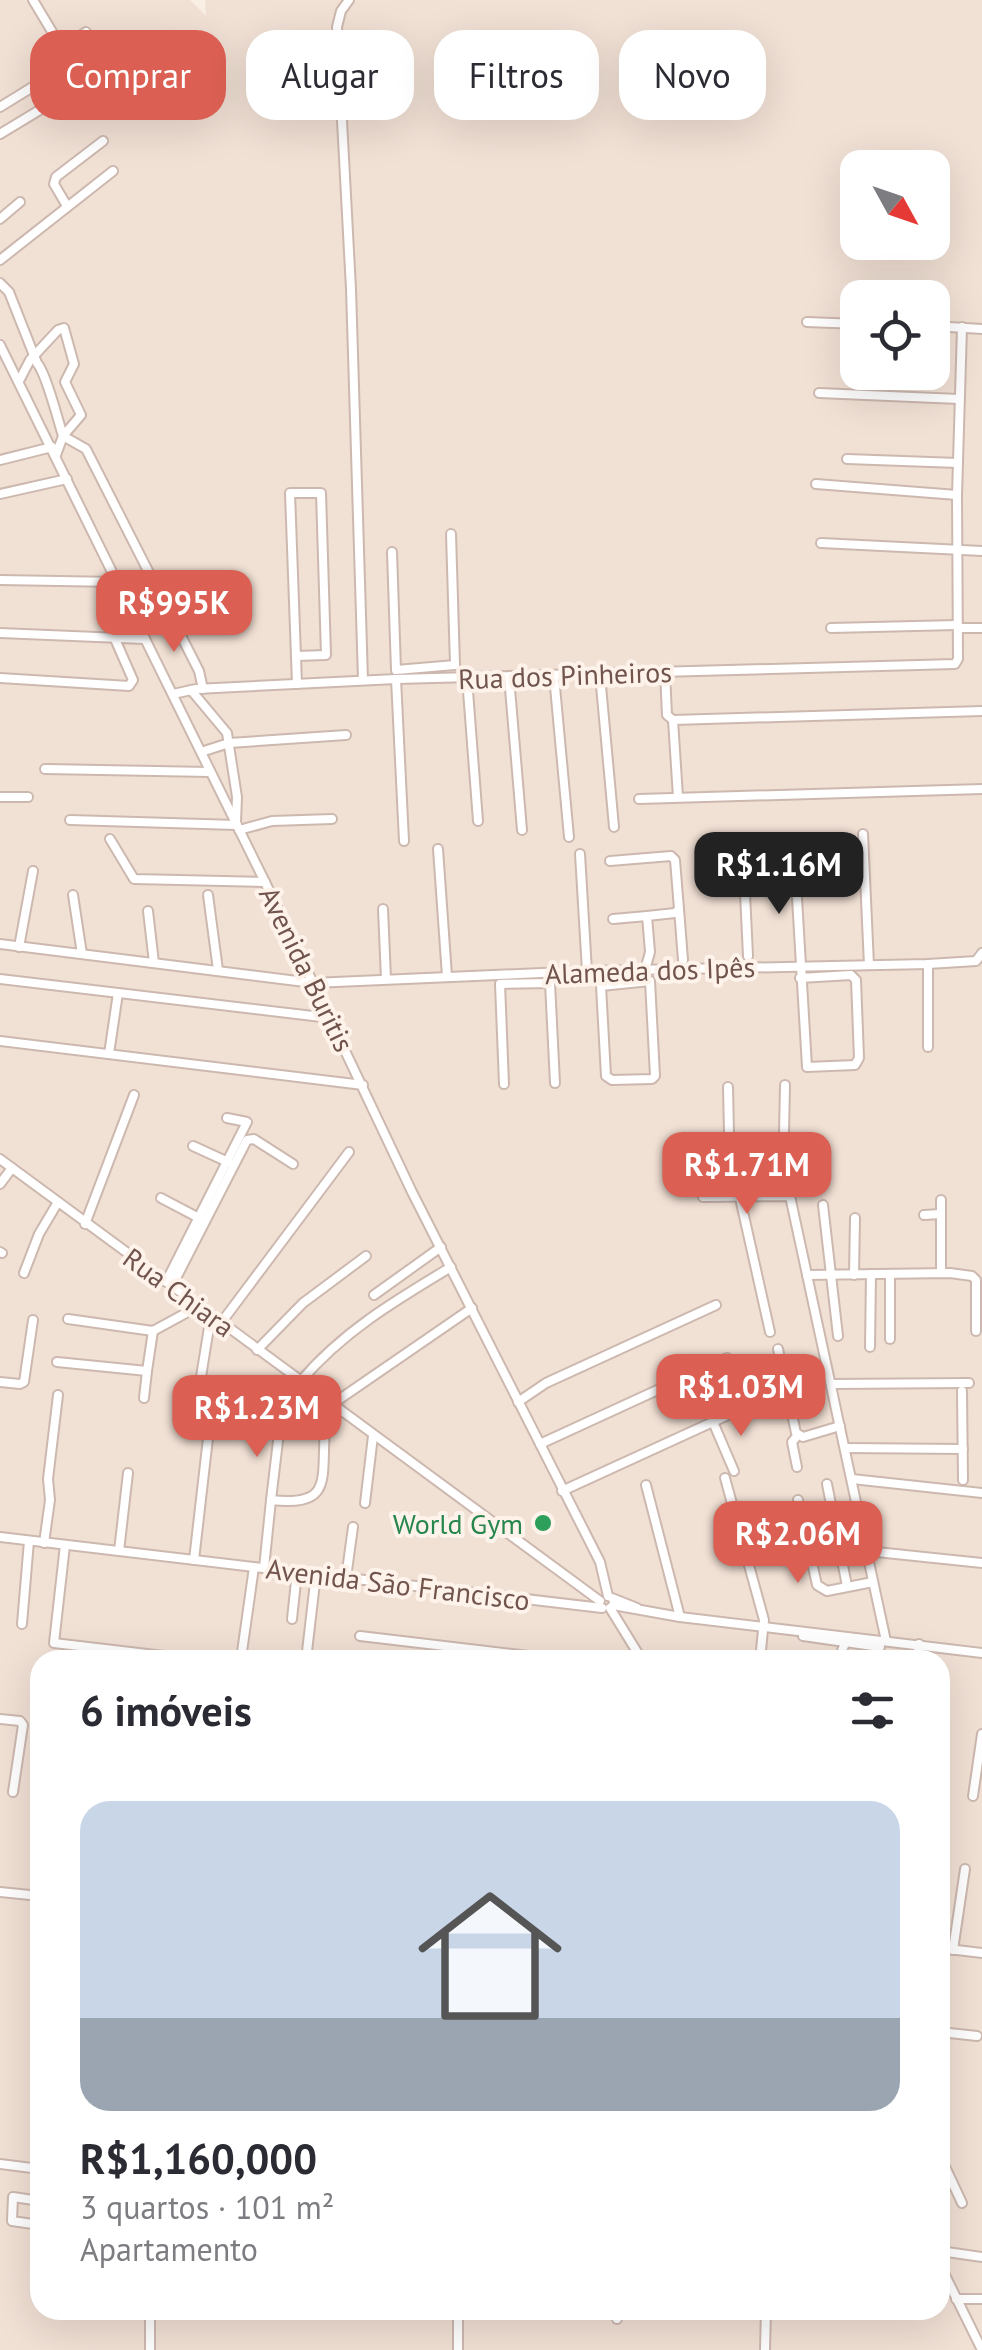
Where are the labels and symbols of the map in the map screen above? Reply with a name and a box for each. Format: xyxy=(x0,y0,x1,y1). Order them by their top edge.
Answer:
north arrow xyxy=(840,150,950,260)
pin: R$995K xyxy=(93,570,255,655)
street label: Rua dos Pinheiros xyxy=(457,653,673,697)
pin: R$1.16M xyxy=(687,832,871,917)
street label: Avenida Buritis xyxy=(251,880,363,1058)
street label: Alameda dos Ipês xyxy=(544,948,756,992)
pin: R$1.71M xyxy=(655,1132,839,1217)
street label: Rua Chiara xyxy=(116,1239,242,1345)
pin: R$1.03M xyxy=(649,1354,833,1439)
pin: R$1.23M xyxy=(165,1375,349,1460)
pin: R$2.06M xyxy=(706,1501,890,1586)
place label: World Gym xyxy=(393,1505,523,1542)
marker: World Gym xyxy=(532,1512,554,1534)
street label: Avenida São Francisco xyxy=(264,1549,532,1619)

